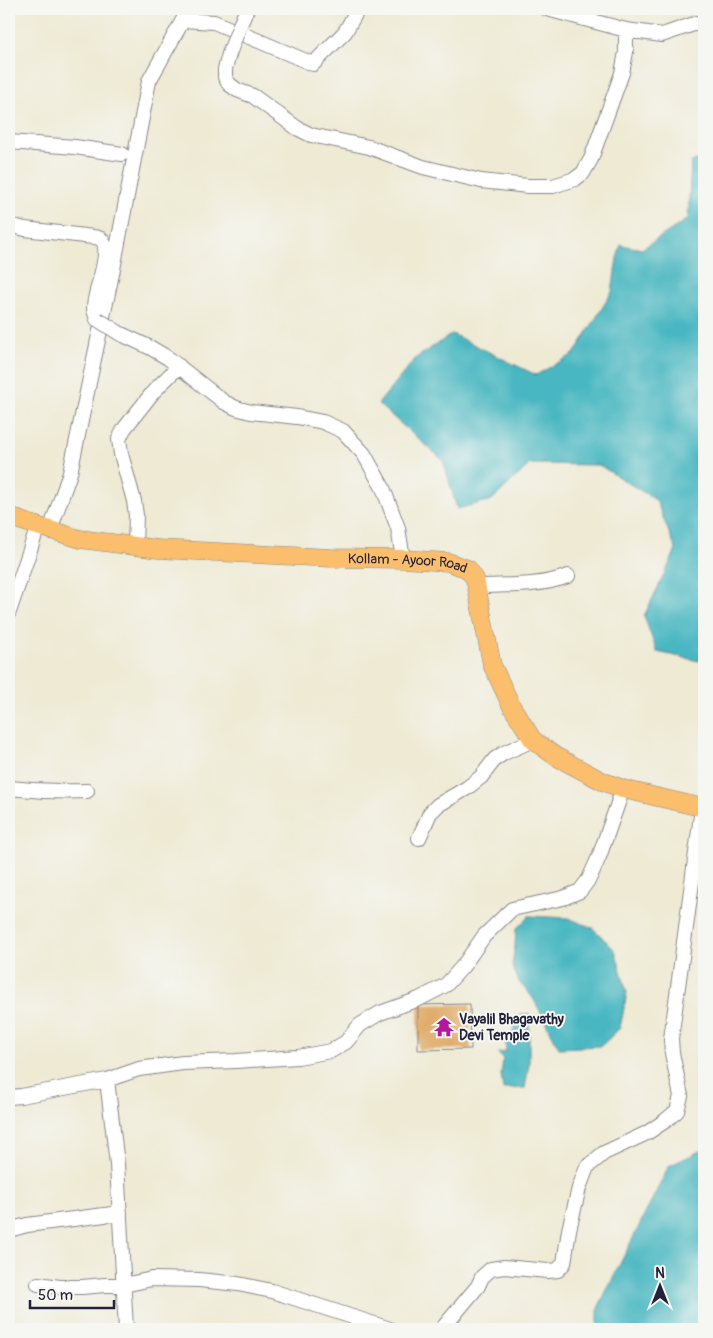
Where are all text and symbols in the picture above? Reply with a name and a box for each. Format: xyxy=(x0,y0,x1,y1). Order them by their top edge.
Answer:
street label: Kollam - Ayoor Road xyxy=(348,550,470,577)
place label: Vayalil Bhagavathy Devi Temple xyxy=(459,1011,564,1044)
temple icon: Vayalil Bhagavathy Devi Temple xyxy=(433,1016,455,1038)
north arrow xyxy=(636,1260,686,1310)
text: N xyxy=(655,1265,665,1282)
scale bar xyxy=(30,1278,114,1310)
text: 50 m xyxy=(38,1286,73,1305)

